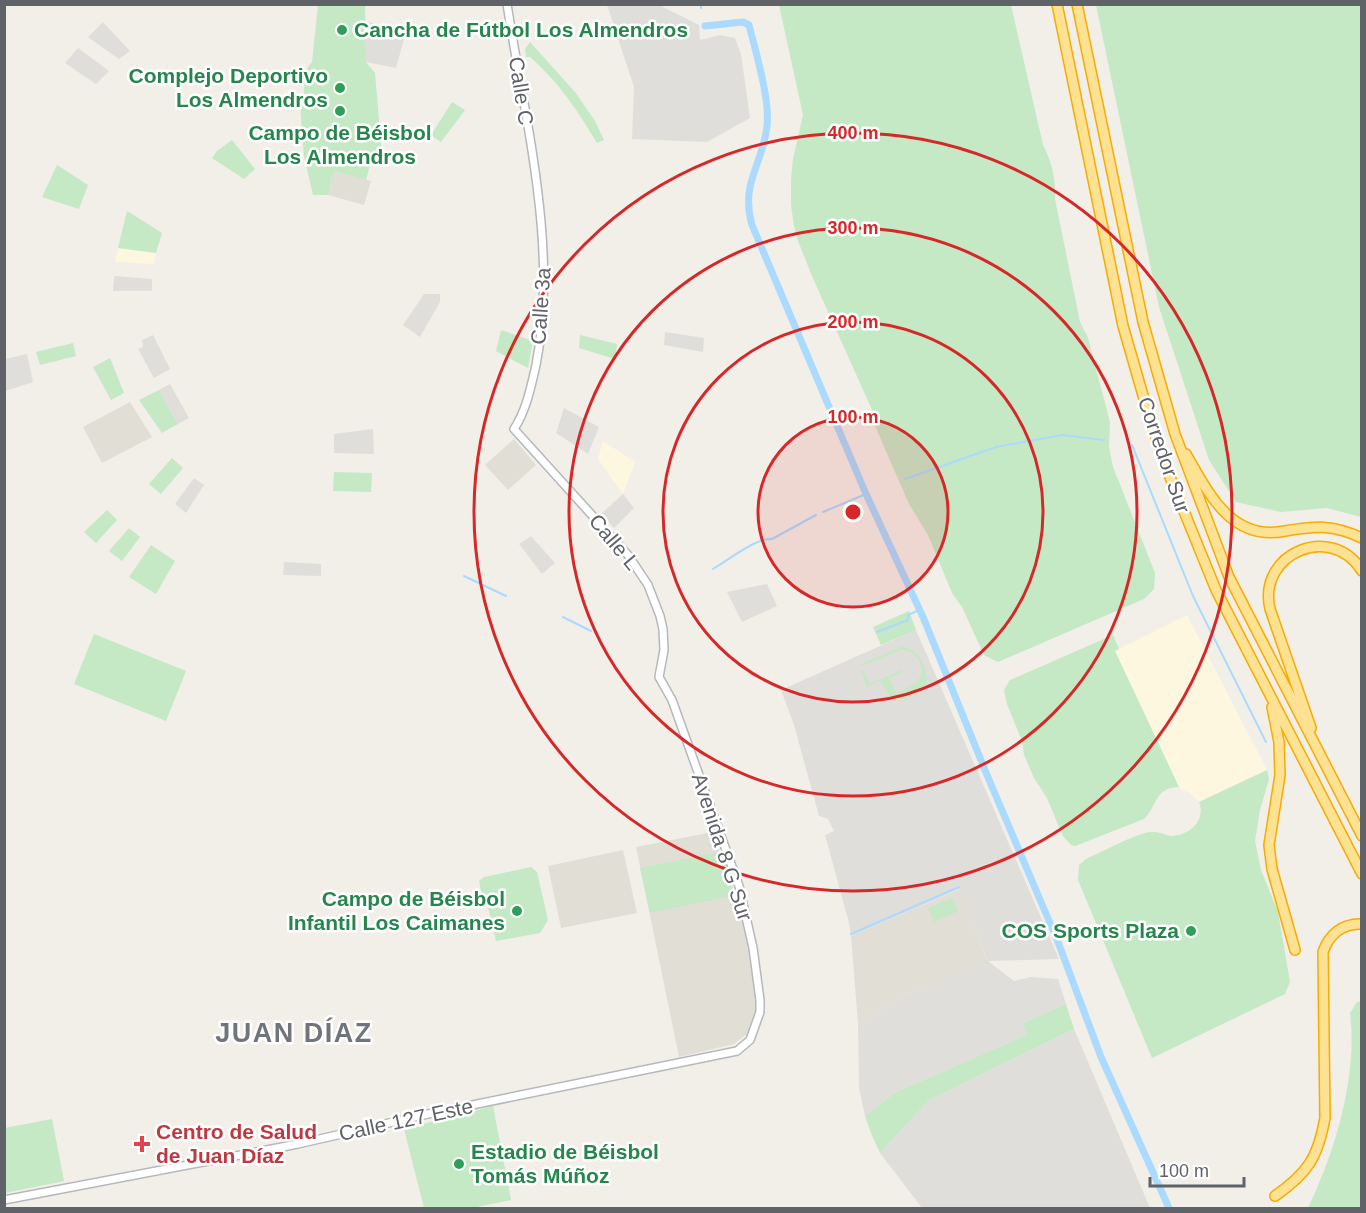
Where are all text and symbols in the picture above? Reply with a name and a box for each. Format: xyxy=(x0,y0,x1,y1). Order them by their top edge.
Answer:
place label: Cancha de Fútbol Los Almendros xyxy=(354,18,688,41)
marker: Cancha de Fútbol Los Almendros xyxy=(335,23,349,37)
street label: Calle C xyxy=(505,55,538,127)
place label: Complejo Deportivo Los Almendros xyxy=(128,64,328,111)
marker: Complejo Deportivo Los Almendros xyxy=(333,81,347,95)
marker: Campo de Béisbol Los Almendros xyxy=(333,104,347,118)
place label: Campo de Béisbol Los Almendros xyxy=(248,121,432,168)
text: 400 m xyxy=(827,123,879,143)
text: 300 m xyxy=(827,218,879,238)
street label: Calle 3a xyxy=(526,266,555,345)
text: 200 m xyxy=(827,312,879,332)
street label: Corredor Sur xyxy=(1134,394,1195,516)
text: 100 m xyxy=(827,407,879,427)
centre of rings xyxy=(843,502,863,522)
street label: Calle L xyxy=(585,509,644,574)
street label: Avenida 8 G Sur xyxy=(688,770,757,923)
place label: Campo de Béisbol Infantil Los Caimanes xyxy=(288,887,505,934)
marker: Campo de Béisbol Infantil Los Caimanes xyxy=(510,904,524,918)
place label: COS Sports Plaza xyxy=(1002,919,1179,942)
marker: COS Sports Plaza xyxy=(1184,924,1198,938)
district label: JUAN DÍAZ xyxy=(215,1017,373,1048)
street label: Calle 127 Este xyxy=(337,1094,475,1145)
place label: Centro de Salud de Juan Díaz xyxy=(156,1120,317,1167)
marker: Centro de Salud de Juan Díaz xyxy=(133,1135,151,1153)
place label: Estadio de Béisbol Tomás Múñoz xyxy=(471,1140,659,1187)
scale bar xyxy=(1150,1150,1244,1188)
marker: Estadio de Béisbol Tomás Múñoz xyxy=(452,1157,466,1171)
text: 100 m xyxy=(1159,1161,1209,1181)

